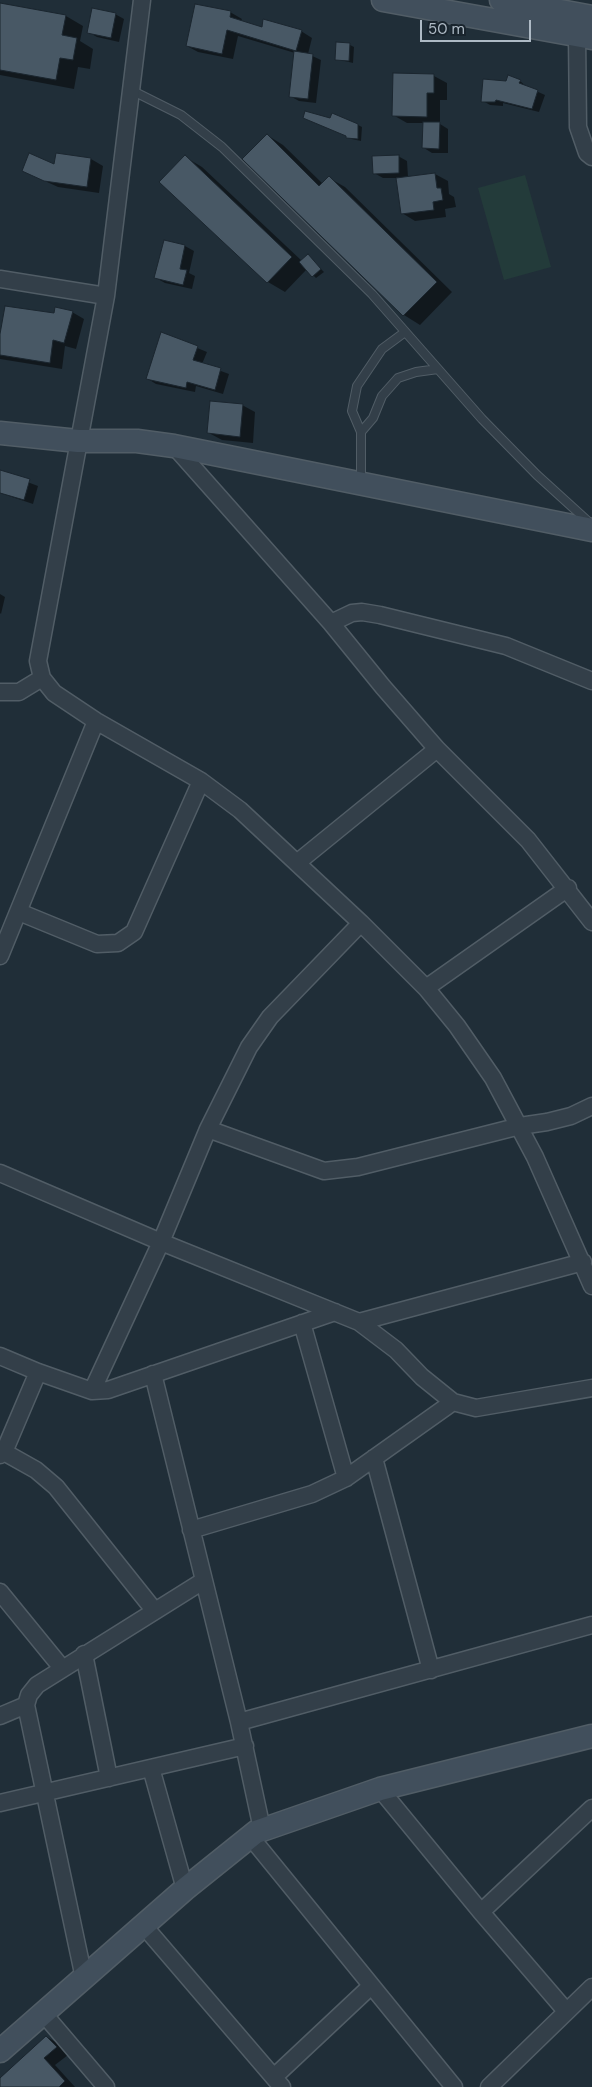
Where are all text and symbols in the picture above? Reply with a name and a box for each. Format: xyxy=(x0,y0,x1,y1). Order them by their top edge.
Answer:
scale bar xyxy=(422,10,533,42)
text: 50 m xyxy=(428,19,465,39)

